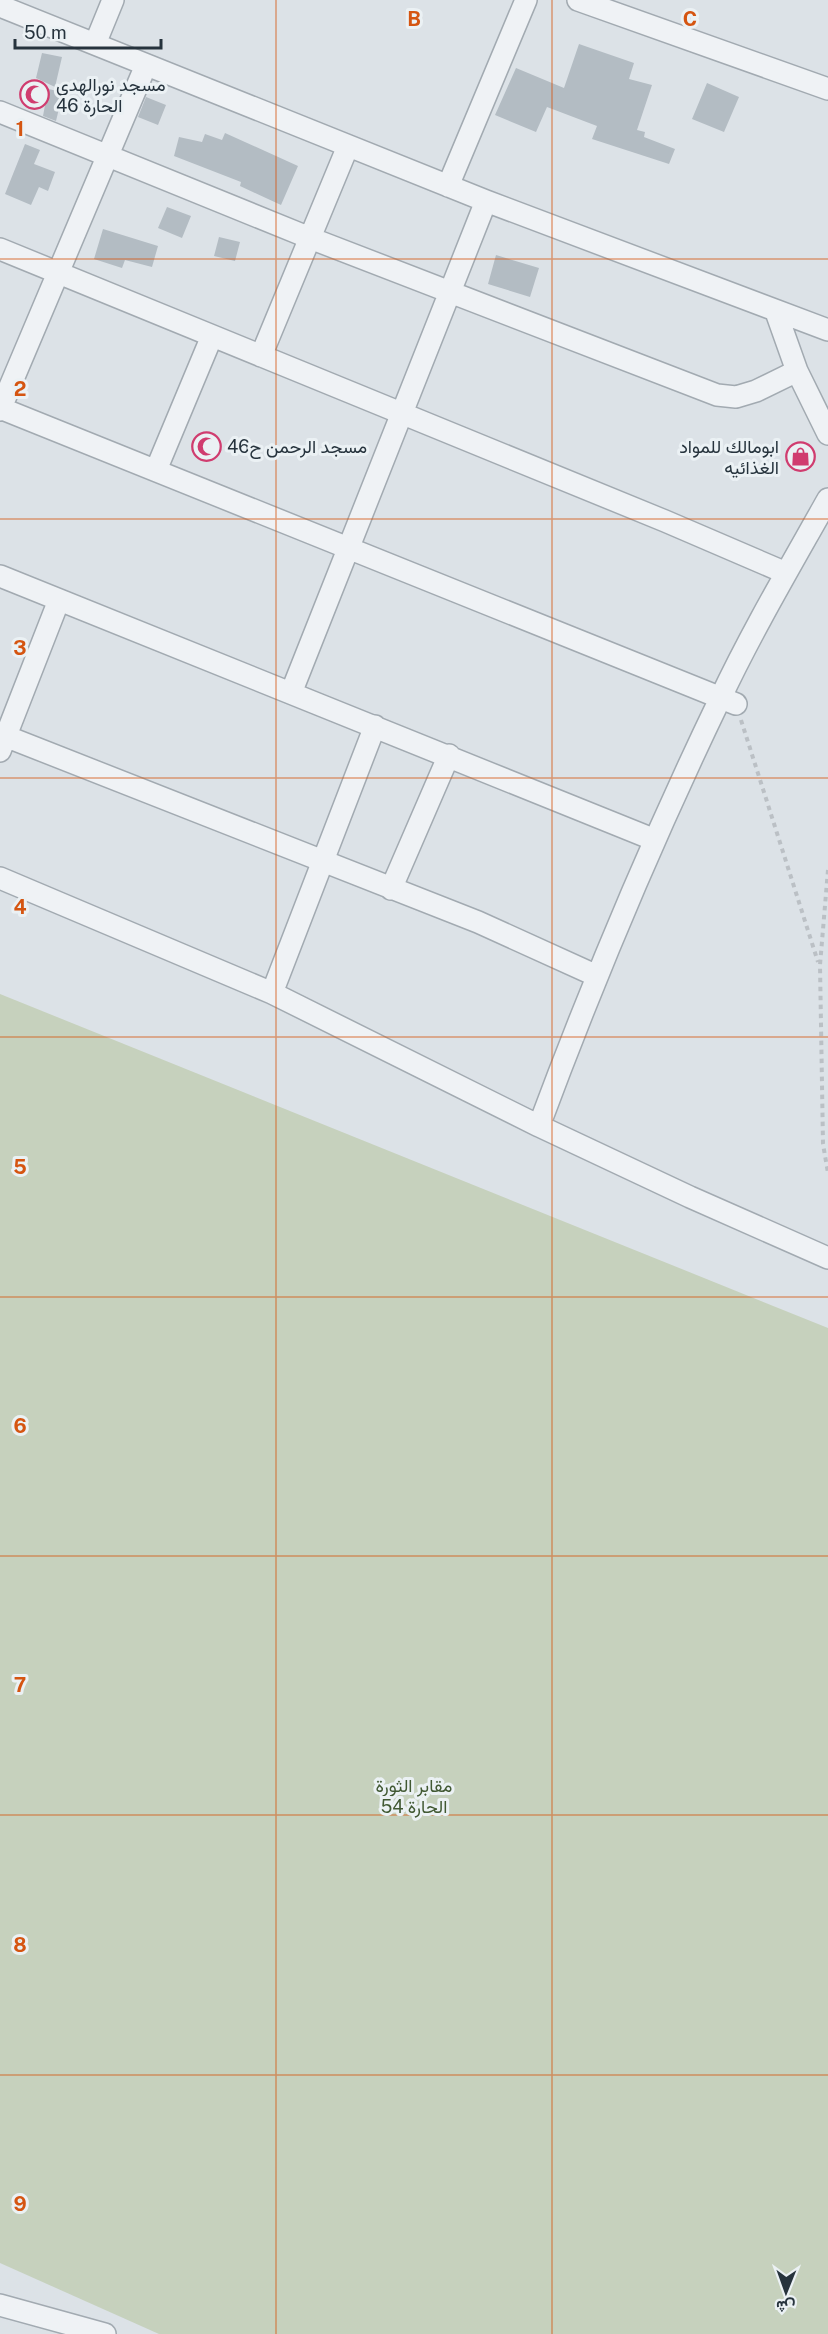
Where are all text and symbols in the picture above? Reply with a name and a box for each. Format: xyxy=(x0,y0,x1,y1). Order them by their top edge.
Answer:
text: B xyxy=(407,7,421,31)
text: C xyxy=(683,7,697,31)
scale bar xyxy=(15,12,160,50)
text: 50 m xyxy=(24,22,67,43)
place label: مسجد نورالهدى الحارة 46 xyxy=(56,74,166,117)
mosque icon: مسجد نورالهدى الحارة 46 xyxy=(19,78,51,110)
text: 1 xyxy=(16,117,24,141)
text: 2 xyxy=(14,377,26,401)
mosque icon: مسجد الرحمن ح46 xyxy=(190,430,222,462)
place label: مسجد الرحمن ح46 xyxy=(227,436,367,459)
place label: ابومالك للمواد الغذائيه xyxy=(679,436,779,478)
shop icon: ابومالك للمواد الغذائيه xyxy=(784,440,816,472)
text: 3 xyxy=(13,636,27,660)
text: 4 xyxy=(13,895,27,919)
text: 5 xyxy=(13,1155,27,1179)
text: 6 xyxy=(13,1414,27,1438)
text: 7 xyxy=(14,1673,26,1697)
park label: مقابر الثورة الحارة 54 xyxy=(376,1775,452,1818)
text: 8 xyxy=(13,1933,27,1957)
text: 9 xyxy=(13,2192,27,2216)
north arrow xyxy=(756,2262,816,2322)
text: ش xyxy=(776,2297,796,2316)

